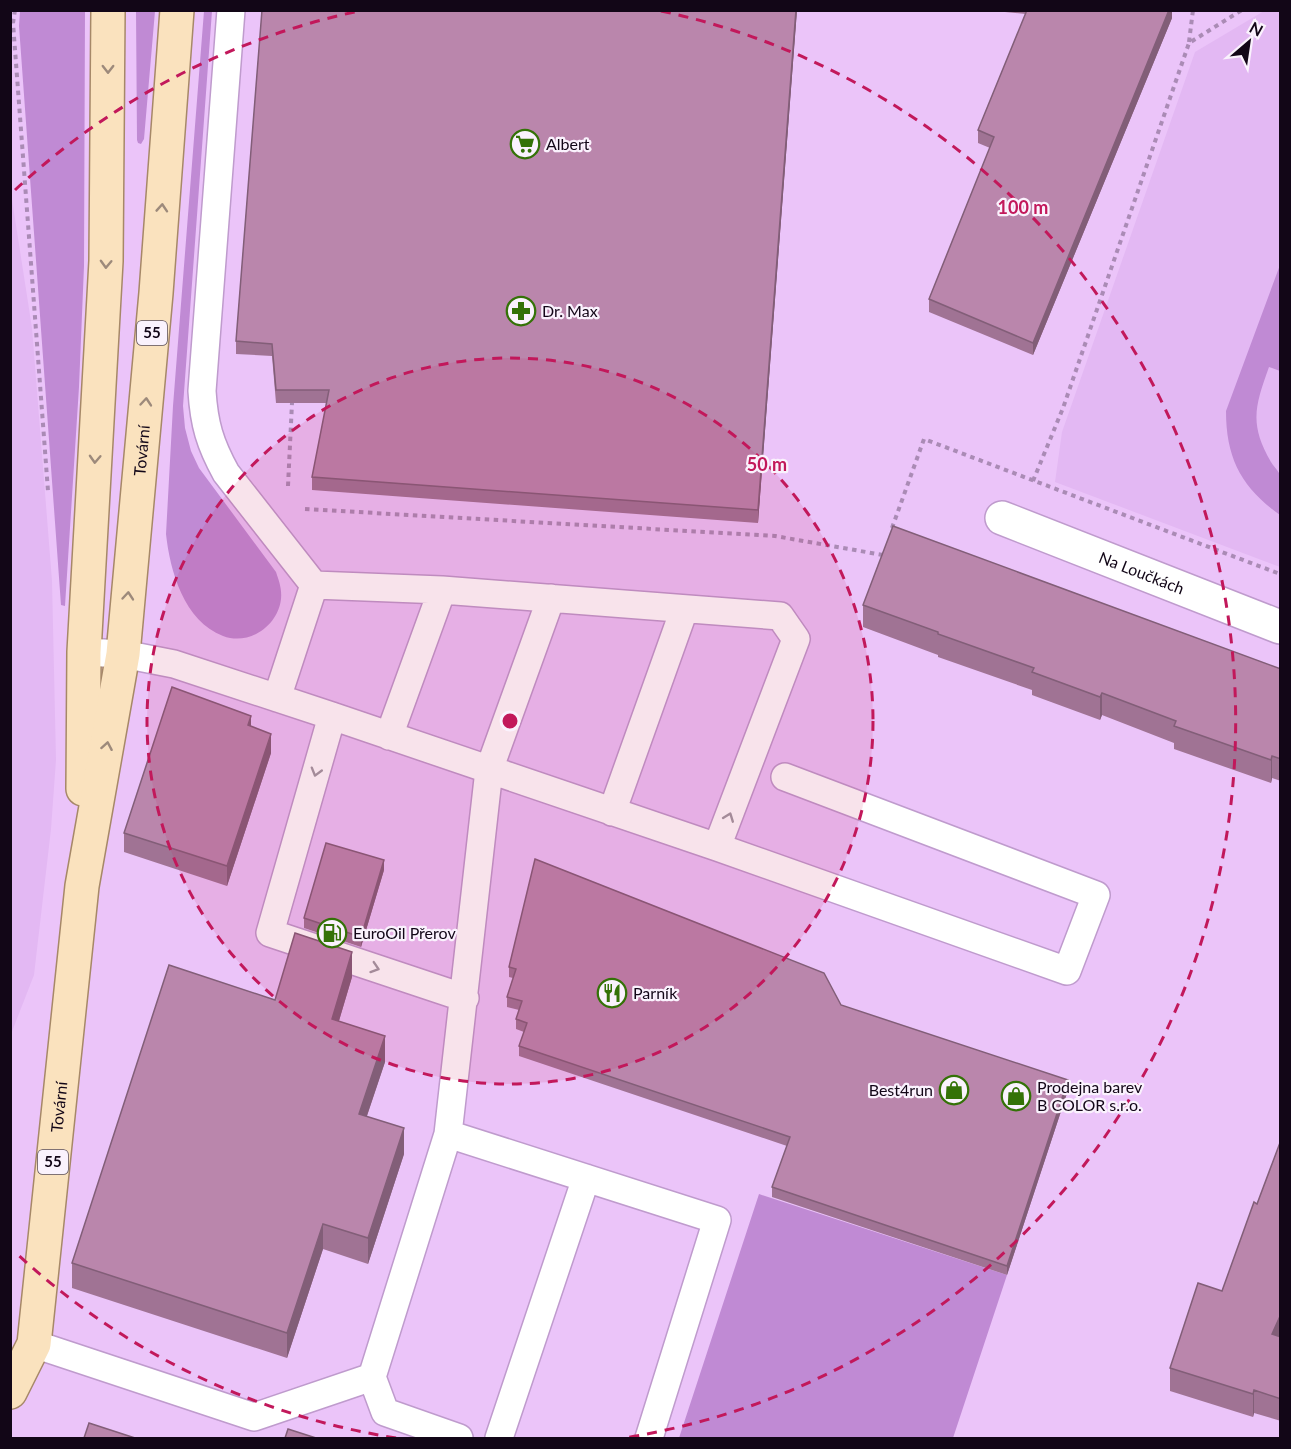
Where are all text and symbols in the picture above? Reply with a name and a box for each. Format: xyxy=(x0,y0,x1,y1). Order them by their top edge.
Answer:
north arrow xyxy=(1219,12,1279,72)
text: N xyxy=(1247,17,1267,40)
one-way arrow xyxy=(102,64,114,73)
supermarket icon: Albert xyxy=(509,128,541,160)
place label: Albert xyxy=(546,134,590,153)
text: 100 m xyxy=(998,196,1048,218)
one-way arrow xyxy=(155,203,168,212)
one-way arrow xyxy=(100,259,112,268)
pharmacy icon: Dr. Max xyxy=(505,295,537,327)
place label: Dr. Max xyxy=(542,301,598,320)
road number: 55 xyxy=(137,321,167,345)
one-way arrow xyxy=(139,397,152,406)
street label: Tovární xyxy=(129,423,153,477)
text: 50 m xyxy=(747,453,787,475)
one-way arrow xyxy=(89,454,102,463)
street label: Na Loučkách xyxy=(1096,547,1187,598)
one-way arrow xyxy=(121,592,134,601)
centre of rings xyxy=(500,711,520,731)
one-way arrow xyxy=(100,741,112,751)
one-way arrow xyxy=(311,766,323,777)
one-way arrow xyxy=(721,812,734,823)
fuel station icon: EuroOil Přerov xyxy=(316,917,348,949)
place label: EuroOil Přerov xyxy=(353,923,456,942)
one-way arrow xyxy=(369,961,380,974)
restaurant icon: Parník xyxy=(596,977,628,1009)
place label: Parník xyxy=(633,983,678,1002)
shop icon: Best4run xyxy=(938,1074,970,1106)
place label: Prodejna barev B COLOR s.r.o. xyxy=(1037,1077,1143,1114)
street label: Tovární xyxy=(46,1079,71,1133)
place label: Best4run xyxy=(869,1080,933,1099)
shop icon: Prodejna barev B COLOR s.r.o. xyxy=(1000,1080,1032,1112)
road number: 55 xyxy=(38,1150,68,1174)

